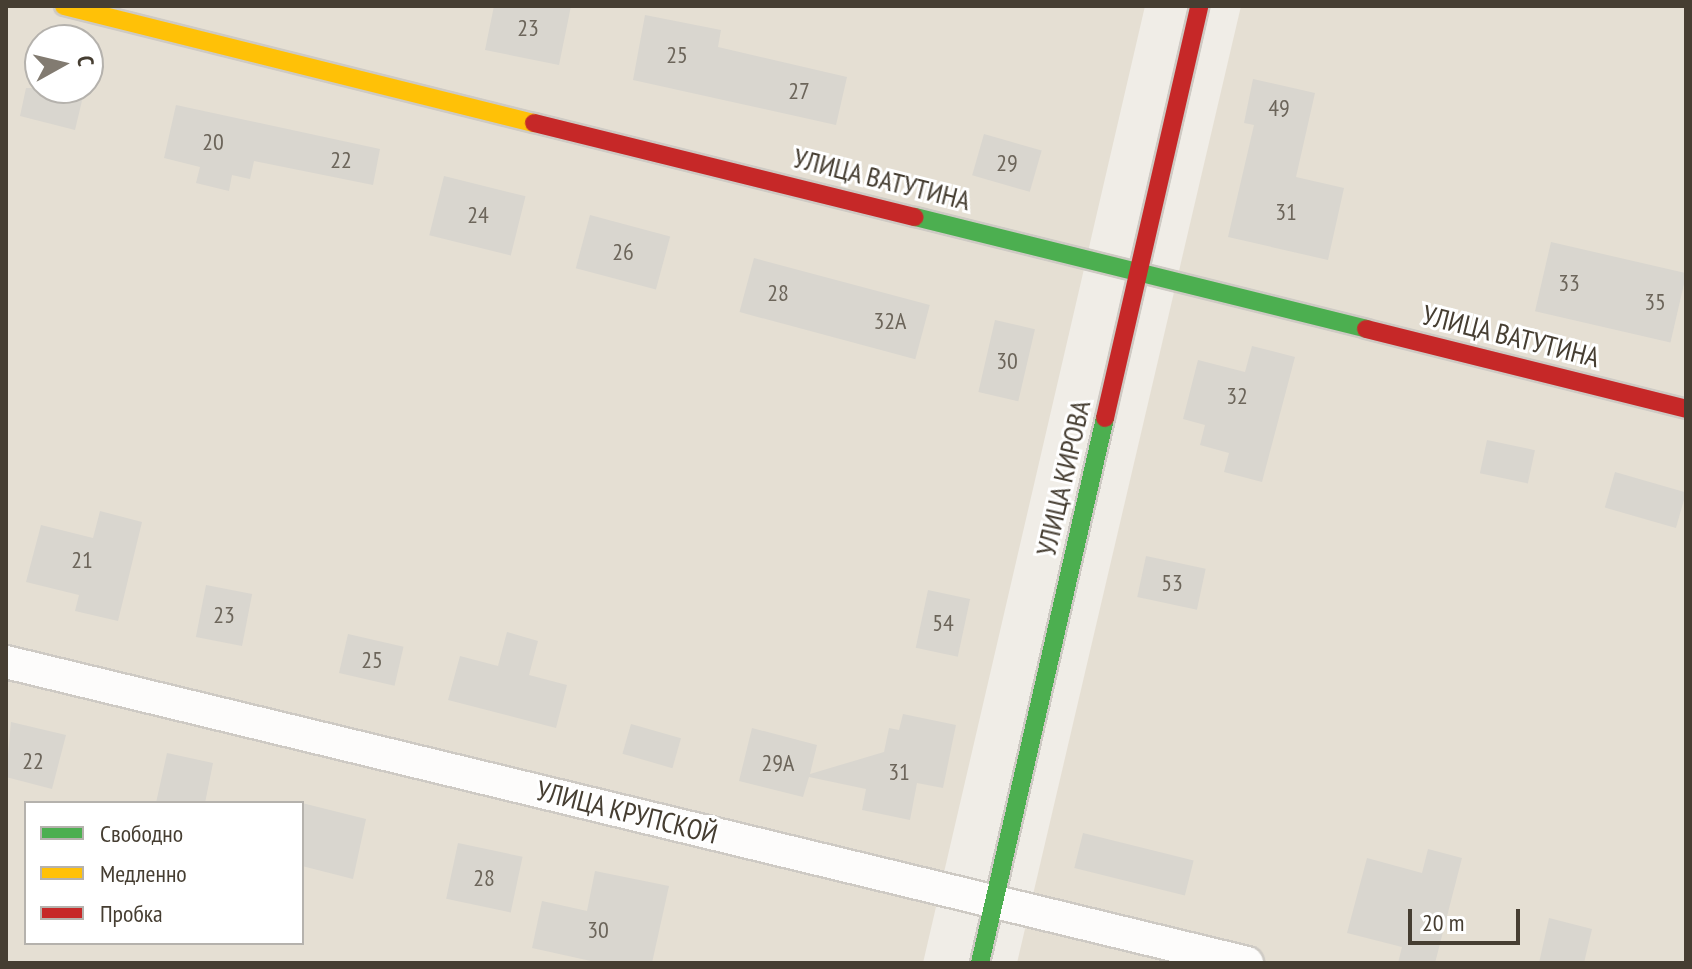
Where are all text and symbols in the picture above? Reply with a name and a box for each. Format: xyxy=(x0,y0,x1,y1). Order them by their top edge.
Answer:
house number: 23 xyxy=(517,14,539,42)
north arrow xyxy=(24,24,104,104)
house number: 25 xyxy=(666,41,688,69)
text: С xyxy=(71,54,100,68)
house number: 27 xyxy=(788,77,810,105)
house number: 49 xyxy=(1268,94,1290,122)
house number: 20 xyxy=(202,128,224,156)
street label: УЛИЦА ВАТУТИНА xyxy=(790,141,974,217)
house number: 22 xyxy=(330,146,352,174)
house number: 29 xyxy=(996,149,1018,177)
house number: 31 xyxy=(1275,198,1297,226)
house number: 24 xyxy=(467,201,489,229)
house number: 26 xyxy=(612,238,634,266)
house number: 33 xyxy=(1558,269,1580,297)
house number: 28 xyxy=(767,279,789,307)
house number: 35 xyxy=(1644,288,1666,316)
street label: УЛИЦА ВАТУТИНА xyxy=(1419,298,1603,374)
house number: 32А xyxy=(874,307,906,335)
house number: 30 xyxy=(996,347,1018,375)
house number: 32 xyxy=(1226,382,1248,410)
street label: УЛИЦА КИРОВА xyxy=(1029,397,1097,559)
house number: 21 xyxy=(71,546,93,574)
house number: 53 xyxy=(1161,569,1183,597)
house number: 23 xyxy=(213,601,235,629)
house number: 54 xyxy=(932,609,954,637)
house number: 25 xyxy=(361,646,383,674)
house number: 22 xyxy=(22,747,44,775)
house number: 29А xyxy=(762,749,794,777)
house number: 31 xyxy=(888,758,910,786)
street label: УЛИЦА КРУПСКОЙ xyxy=(533,773,721,851)
legend xyxy=(24,801,304,945)
text: Свободно xyxy=(100,818,183,849)
text: Медленно xyxy=(100,858,187,889)
house number: 28 xyxy=(473,864,495,892)
scale bar xyxy=(1412,893,1524,943)
text: Пробка xyxy=(100,898,163,929)
text: 20 m xyxy=(1422,907,1464,938)
house number: 30 xyxy=(587,916,609,944)

